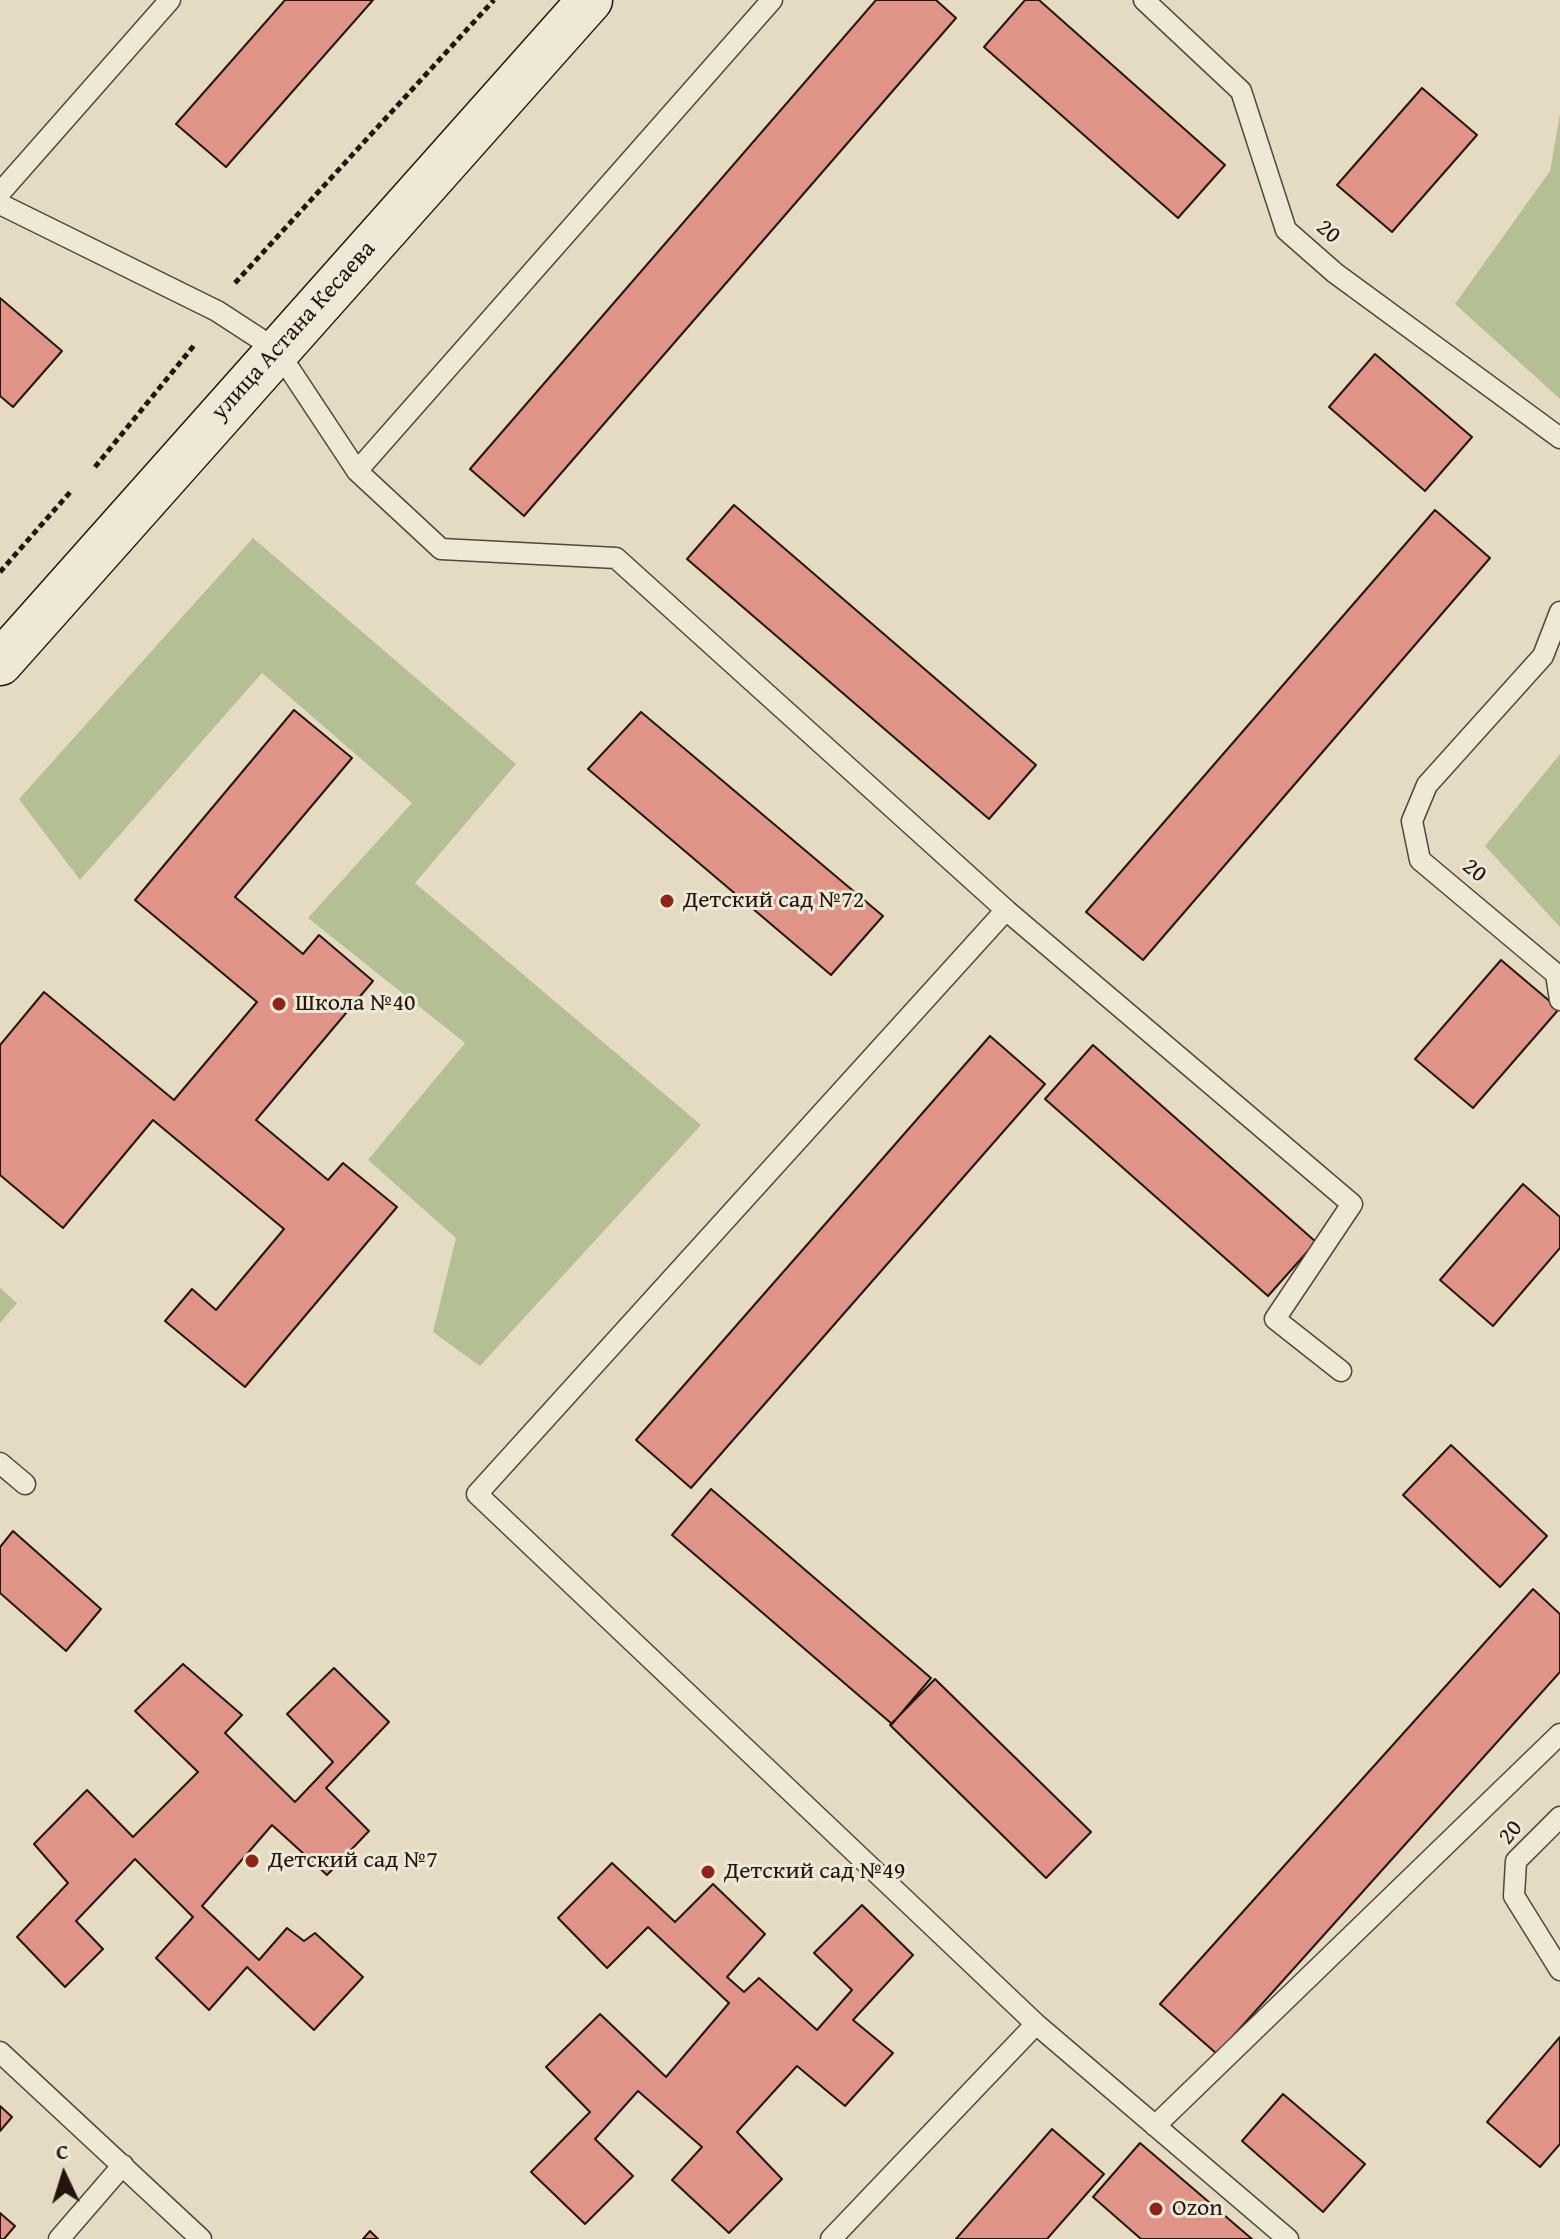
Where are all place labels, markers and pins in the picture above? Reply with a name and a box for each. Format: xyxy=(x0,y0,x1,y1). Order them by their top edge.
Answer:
place label: Детский сад №72 xyxy=(683,887,864,915)
marker: Детский сад №72 xyxy=(658,892,676,910)
place label: Школа №40 xyxy=(295,990,416,1018)
marker: Школа №40 xyxy=(270,995,288,1013)
place label: Детский сад №7 xyxy=(268,1847,438,1875)
marker: Детский сад №7 xyxy=(243,1852,261,1870)
place label: Детский сад №49 xyxy=(724,1858,905,1886)
marker: Детский сад №49 xyxy=(699,1863,717,1881)
place label: Ozon xyxy=(1172,2195,1223,2223)
marker: Ozon xyxy=(1147,2200,1165,2218)

